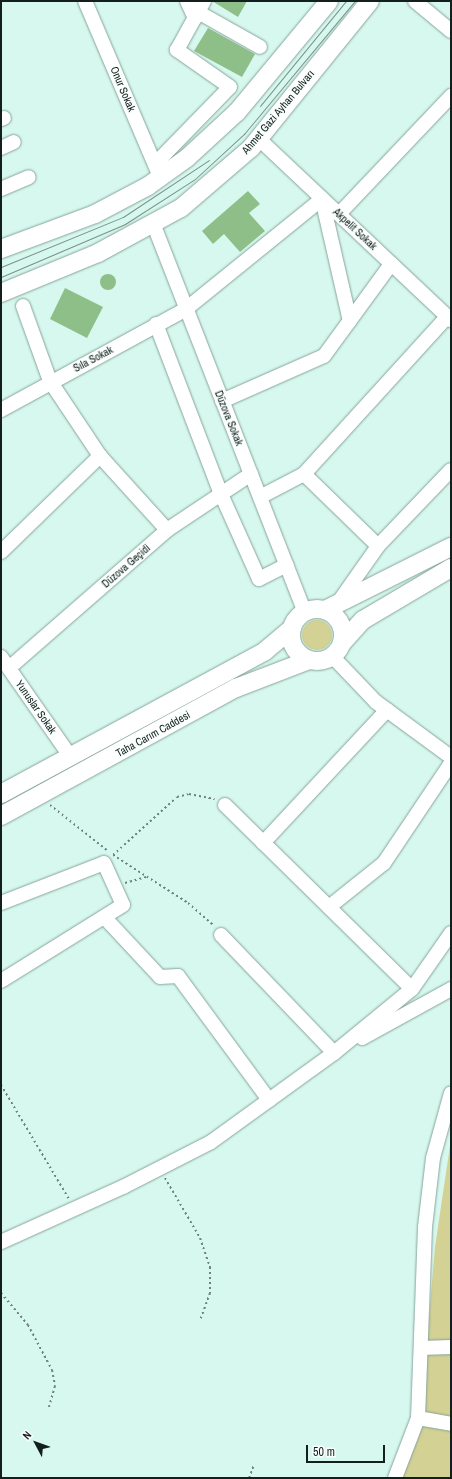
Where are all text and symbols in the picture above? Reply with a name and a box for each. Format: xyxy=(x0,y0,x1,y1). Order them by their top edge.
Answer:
street label: Onur Sokak xyxy=(108,64,138,114)
street label: Ahmet Gazi Ayhan Bulvarı xyxy=(239,67,317,157)
street label: Akpelit Sokak xyxy=(330,205,380,253)
street label: Sıla Sokak xyxy=(71,343,115,375)
street label: Düzova Sokak xyxy=(212,389,246,447)
street label: Düzova Geçidi xyxy=(99,541,153,591)
street label: Yunuslar Sokak xyxy=(13,678,59,736)
street label: Taha Carım Caddesi xyxy=(114,708,192,760)
north arrow xyxy=(16,1423,56,1463)
text: N xyxy=(20,1428,34,1442)
scale bar xyxy=(308,1437,387,1463)
text: 50 m xyxy=(313,1444,335,1460)

